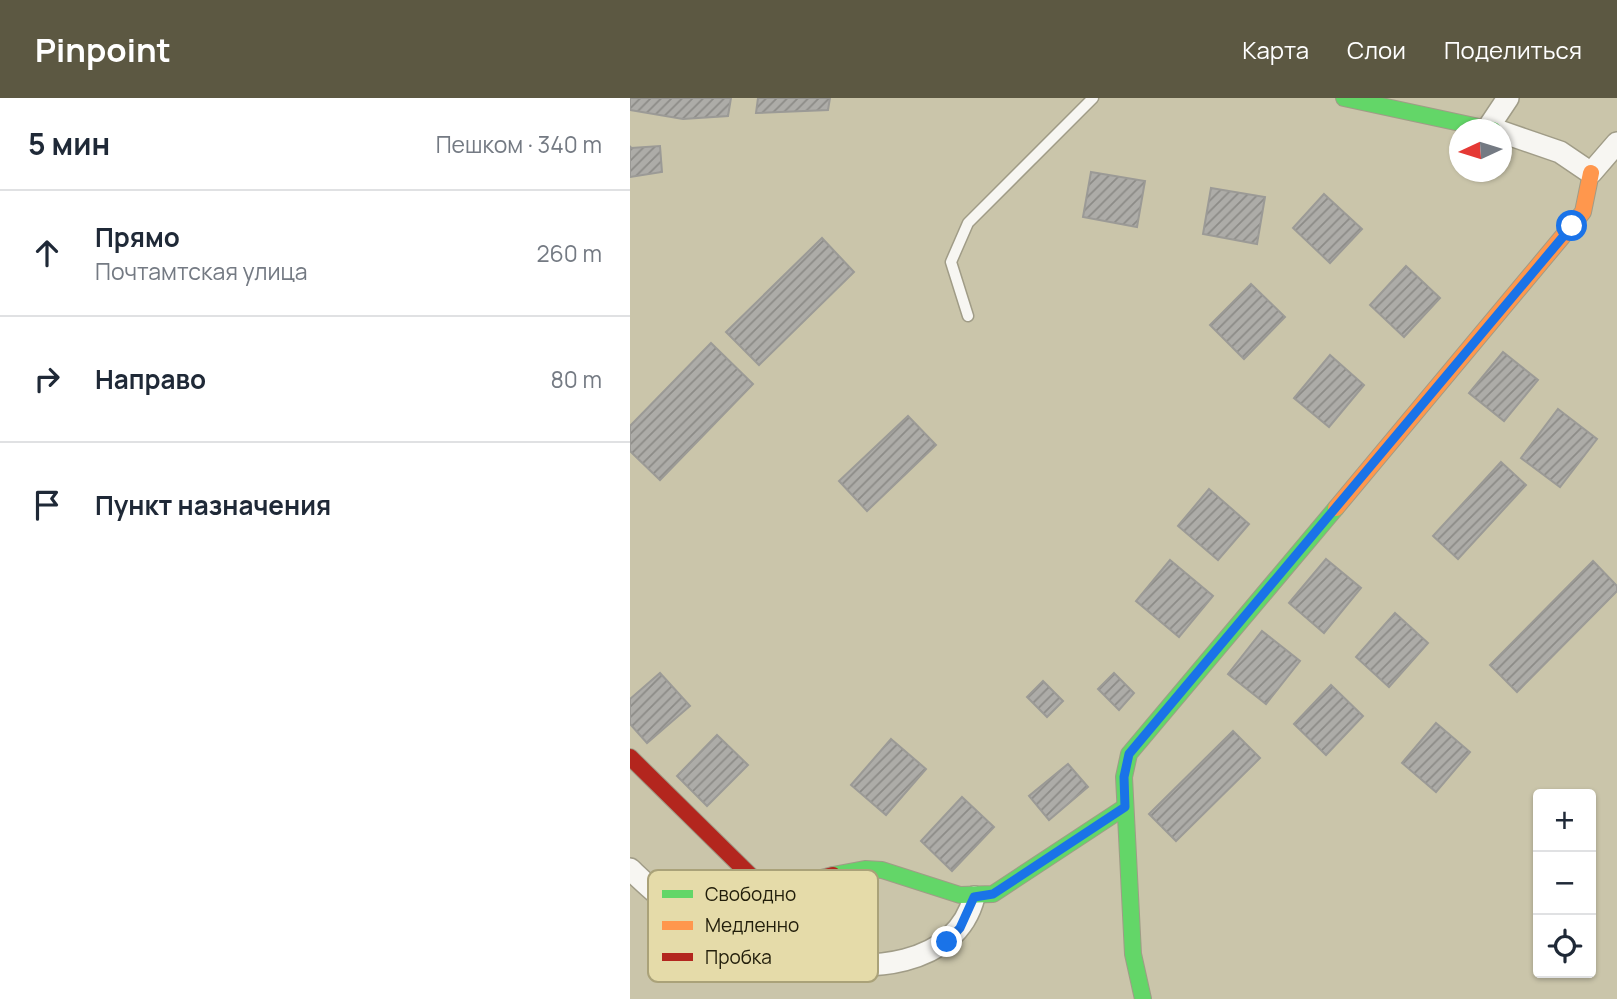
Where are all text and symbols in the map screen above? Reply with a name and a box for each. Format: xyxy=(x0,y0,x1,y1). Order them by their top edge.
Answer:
text: Pinpoint xyxy=(35,27,171,72)
text: Карта xyxy=(1242,33,1309,66)
text: Слои xyxy=(1347,33,1406,66)
text: Поделиться xyxy=(1444,33,1582,66)
north arrow xyxy=(1449,119,1512,182)
text: 5 мин xyxy=(28,123,110,164)
text: Пешком · 340 m xyxy=(436,128,602,160)
route start xyxy=(1556,210,1587,241)
text: Прямо xyxy=(95,219,180,255)
icon: ahead xyxy=(28,234,66,272)
text: 260 m xyxy=(536,237,602,269)
text: Почтамтская улица xyxy=(95,255,308,287)
icon: right xyxy=(28,360,66,398)
text: Направо xyxy=(95,361,206,397)
text: 80 m xyxy=(551,363,602,395)
icon: arrive xyxy=(28,486,66,524)
text: Пункт назначения xyxy=(95,487,331,523)
map controls xyxy=(1533,789,1596,978)
button: + xyxy=(1533,789,1596,852)
button: − xyxy=(1533,852,1596,915)
legend xyxy=(648,870,878,982)
text: Свободно xyxy=(705,881,796,907)
text: Медленно xyxy=(705,912,799,938)
button: locate xyxy=(1533,915,1596,978)
route end xyxy=(931,926,962,957)
text: Пробка xyxy=(705,944,772,970)

